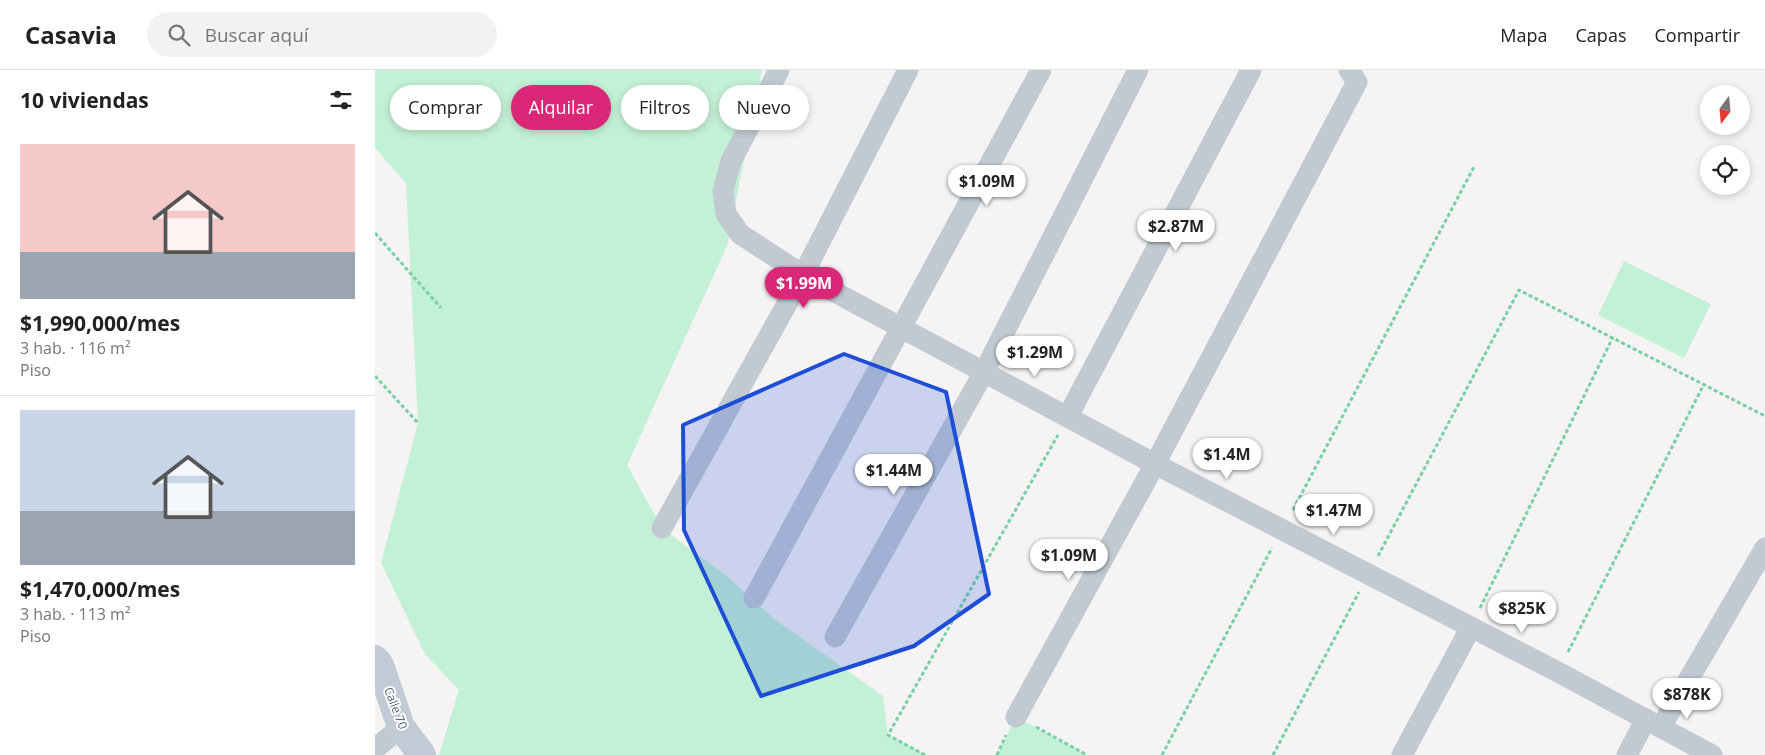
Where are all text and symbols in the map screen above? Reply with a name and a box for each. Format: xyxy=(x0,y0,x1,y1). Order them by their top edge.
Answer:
search box xyxy=(147,12,497,57)
text: Casavia xyxy=(25,18,117,51)
icon: search xyxy=(165,21,193,49)
text: Buscar aquí xyxy=(205,22,309,48)
text: Mapa xyxy=(1500,23,1548,47)
text: Capas xyxy=(1576,23,1626,47)
text: Compartir xyxy=(1654,23,1740,47)
chip: Comprar xyxy=(390,85,501,130)
chip: Alquilar xyxy=(511,85,611,130)
chip: Filtros xyxy=(621,85,709,130)
chip: Nuevo xyxy=(719,85,809,130)
north arrow xyxy=(1700,85,1750,135)
map controls xyxy=(1700,85,1750,195)
text: 10 viviendas xyxy=(20,86,149,114)
icon: filters xyxy=(327,86,355,114)
button: locate xyxy=(1700,145,1750,195)
pin: $1.09M xyxy=(946,164,1028,207)
text: $1.09M xyxy=(959,170,1015,192)
icon: home xyxy=(143,177,233,267)
pin: $2.87M xyxy=(1135,210,1217,252)
text: $2.87M xyxy=(1148,215,1204,237)
pin: $1.99M xyxy=(763,266,845,309)
text: $1.99M xyxy=(776,272,832,294)
text: $1,990,000/mes xyxy=(20,309,180,337)
pin: $1.29M xyxy=(994,336,1076,378)
text: 3 hab. · 116 m² xyxy=(20,337,131,359)
text: $1.29M xyxy=(1007,341,1063,363)
text: Piso xyxy=(20,359,51,381)
pin: $1.4M xyxy=(1192,438,1262,480)
icon: home xyxy=(143,442,233,532)
text: $1.4M xyxy=(1203,443,1251,465)
pin: $1.44M xyxy=(853,454,935,496)
text: $1.44M xyxy=(866,459,922,481)
pin: $1.47M xyxy=(1293,494,1375,536)
text: $1.47M xyxy=(1306,499,1362,521)
pin: $1.09M xyxy=(1028,538,1110,581)
text: $1.09M xyxy=(1041,544,1097,566)
text: $1,470,000/mes xyxy=(20,575,180,603)
pin: $825K xyxy=(1487,592,1557,634)
text: $825K xyxy=(1498,597,1546,619)
text: 3 hab. · 113 m² xyxy=(20,603,131,625)
text: Piso xyxy=(20,625,51,647)
pin: $878K xyxy=(1652,678,1722,720)
text: $878K xyxy=(1663,683,1711,705)
street label: Calle 70 xyxy=(380,684,412,732)

